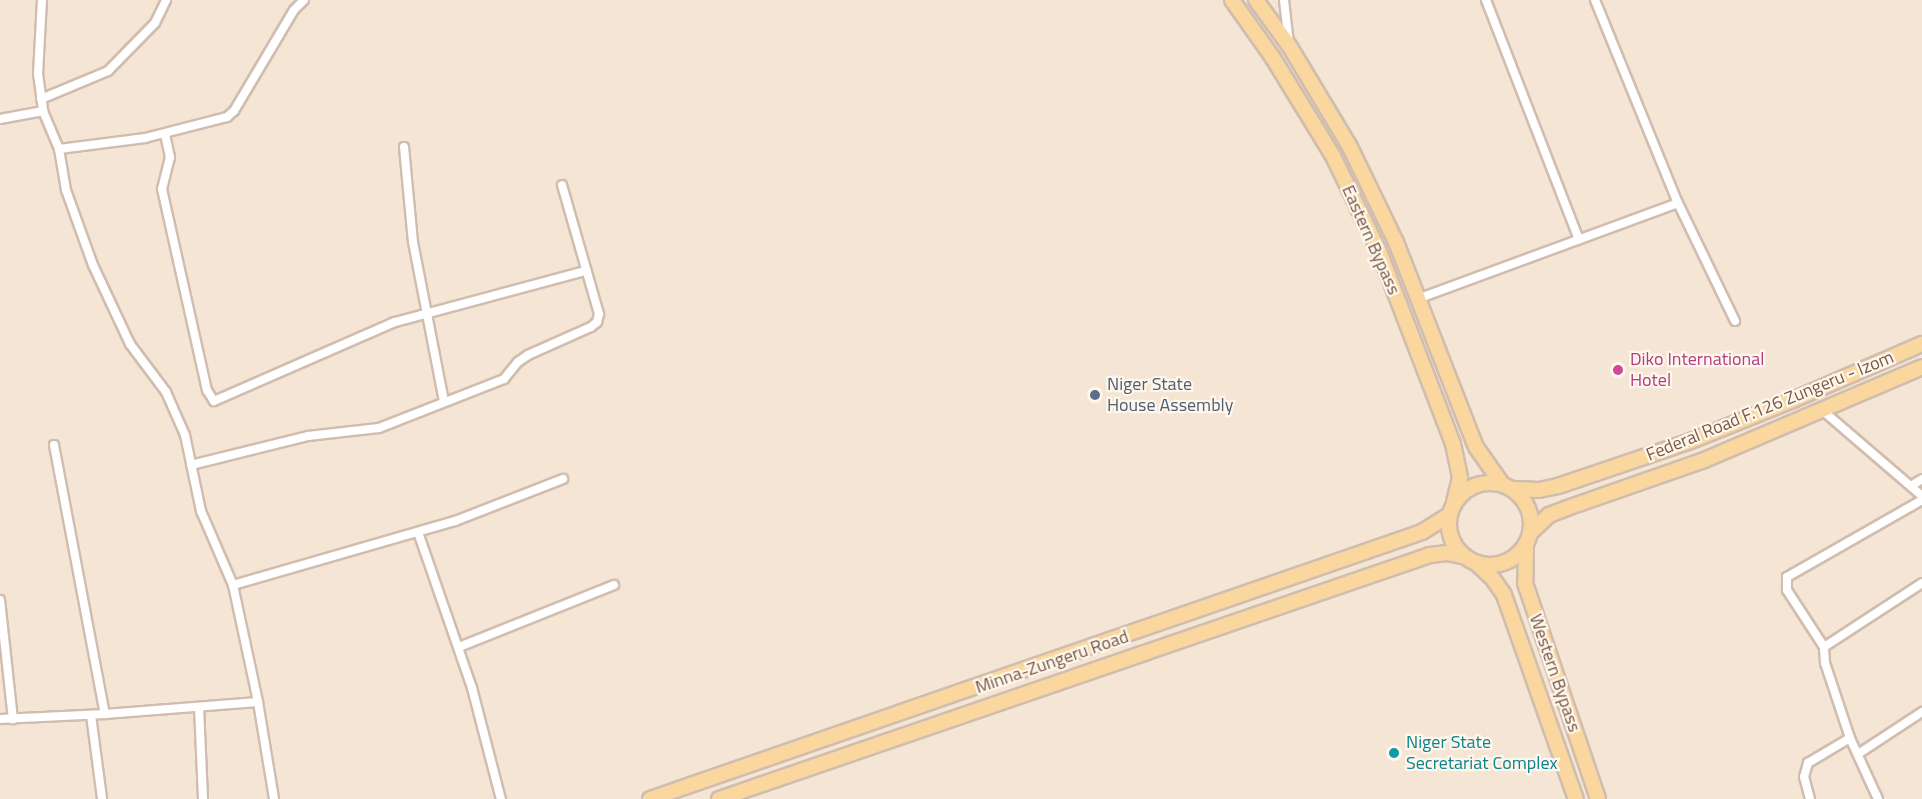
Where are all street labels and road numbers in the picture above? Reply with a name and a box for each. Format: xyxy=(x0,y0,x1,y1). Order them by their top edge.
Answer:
street label: Eastern Bypass xyxy=(1337,182,1405,298)
street label: Federal Road F.126 Zungeru - Izom xyxy=(1643,346,1897,466)
street label: Western Bypass xyxy=(1525,611,1585,735)
street label: Minna-Zungeru Road xyxy=(973,626,1131,698)

